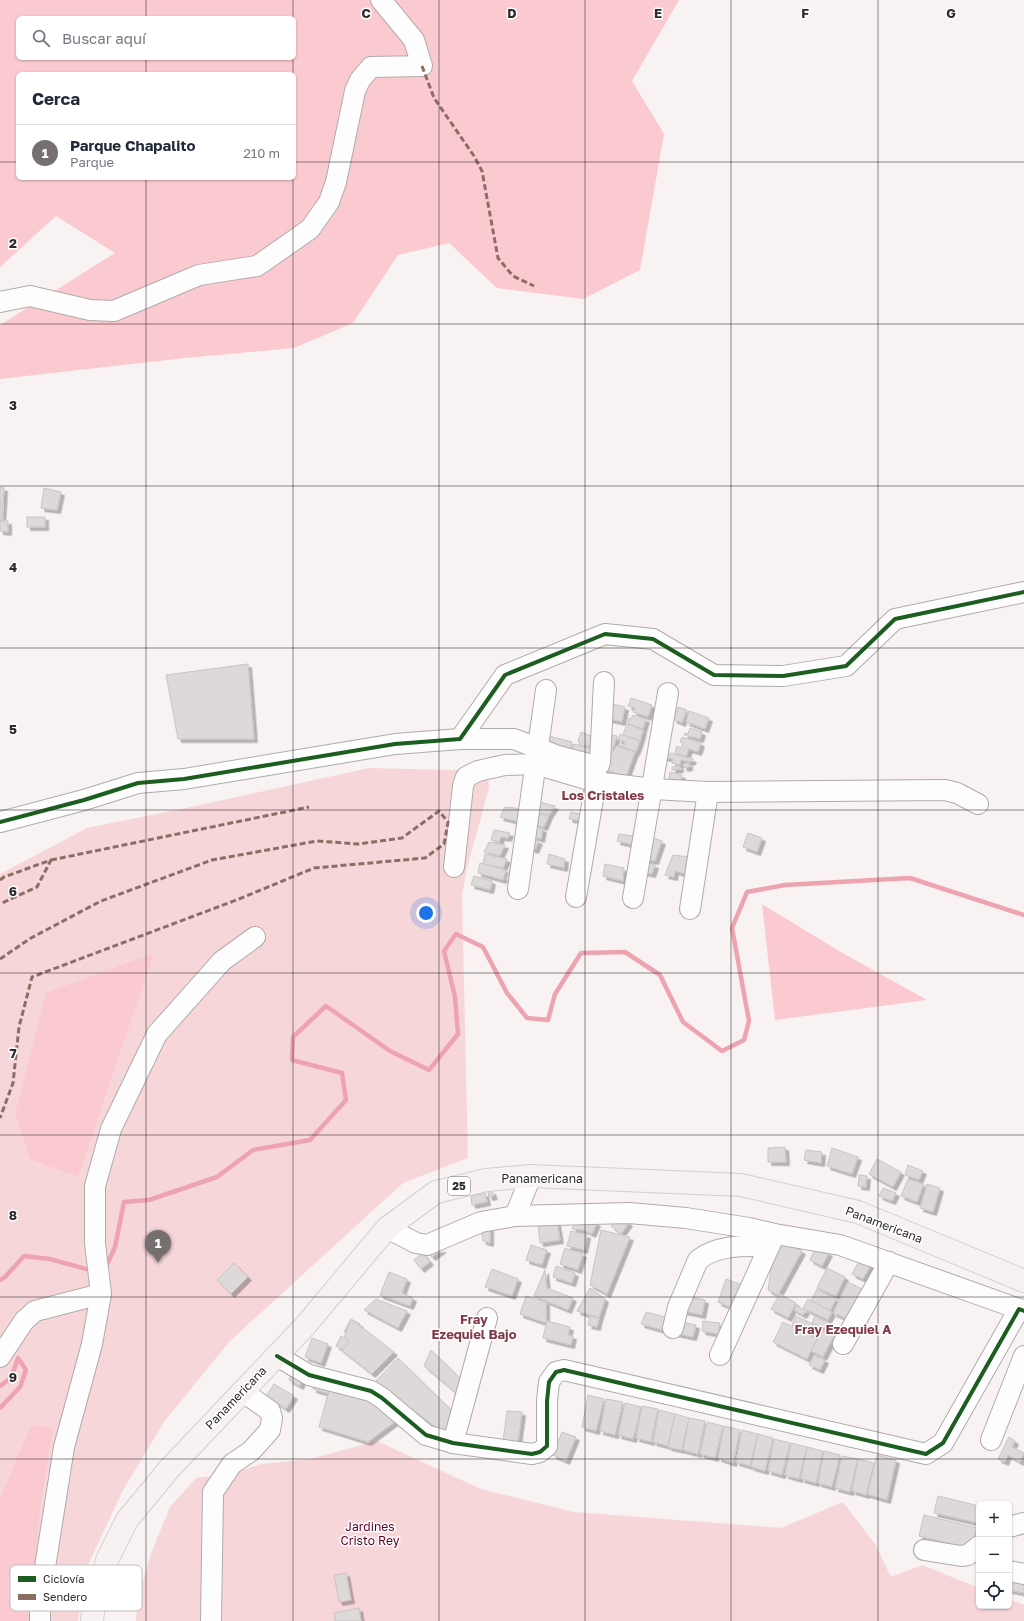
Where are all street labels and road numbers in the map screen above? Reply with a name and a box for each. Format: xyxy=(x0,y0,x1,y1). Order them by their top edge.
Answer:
street label: Panamericana xyxy=(501,1171,583,1186)
road number: 25 xyxy=(448,1177,470,1195)
street label: Panamericana xyxy=(843,1203,925,1246)
street label: Panamericana xyxy=(202,1363,269,1432)

